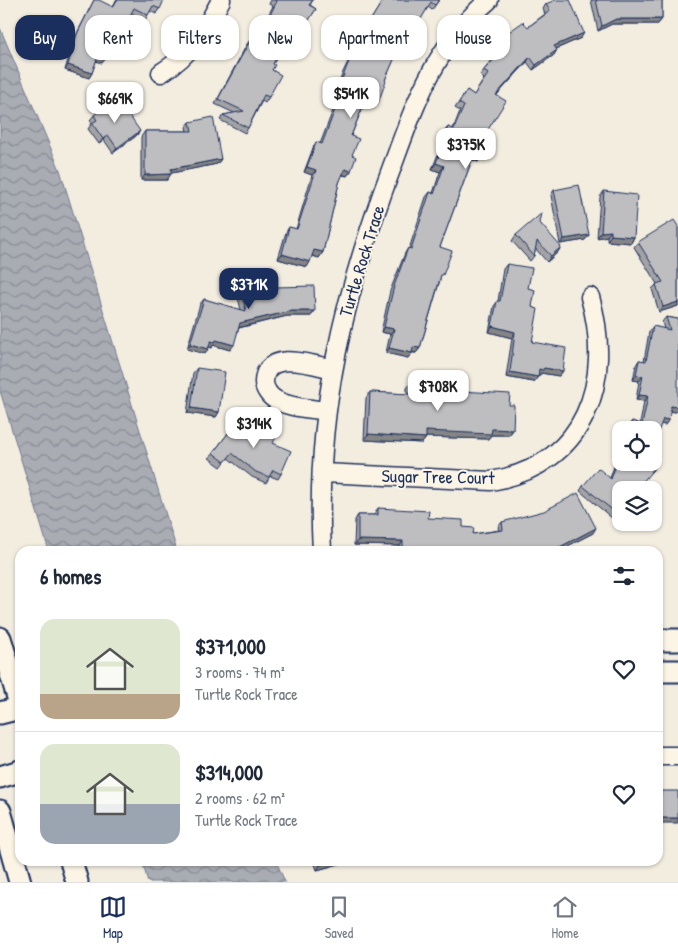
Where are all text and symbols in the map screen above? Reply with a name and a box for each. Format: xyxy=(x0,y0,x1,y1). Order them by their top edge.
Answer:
chip: Buy xyxy=(15,15,75,60)
chip: Rent xyxy=(85,15,151,60)
chip: Filters xyxy=(161,15,239,60)
chip: New xyxy=(249,15,311,60)
chip: Apartment xyxy=(321,15,427,60)
chip: House xyxy=(437,15,510,60)
pin: $541K xyxy=(316,76,386,119)
pin: $669K xyxy=(80,82,150,124)
text: $541K xyxy=(333,82,369,104)
text: $669K xyxy=(97,87,133,109)
pin: $375K xyxy=(431,128,501,170)
text: $375K xyxy=(447,133,485,155)
street label: Turtle Rock Trace xyxy=(333,202,390,320)
pin: $371K xyxy=(214,268,284,310)
text: $371K xyxy=(230,273,268,295)
pin: $708K xyxy=(403,370,473,412)
text: $708K xyxy=(419,375,457,397)
pin: $314K xyxy=(219,406,289,449)
text: $314K xyxy=(236,412,272,434)
map controls xyxy=(612,421,662,531)
button: locate xyxy=(612,421,662,471)
street label: Sugar Tree Court xyxy=(381,463,495,490)
button: layers xyxy=(612,481,662,531)
text: 6 homes xyxy=(40,562,101,591)
icon: filters xyxy=(610,562,638,590)
text: $371,000 xyxy=(195,632,266,661)
icon: home xyxy=(80,639,140,699)
icon: heart xyxy=(610,655,638,683)
text: 3 rooms · 74 m² xyxy=(195,661,285,683)
text: Turtle Rock Trace xyxy=(195,683,298,705)
text: $314,000 xyxy=(195,758,263,787)
icon: home xyxy=(80,764,140,824)
icon: heart xyxy=(610,780,638,808)
text: 2 rooms · 62 m² xyxy=(195,787,285,809)
text: Turtle Rock Trace xyxy=(195,809,298,831)
tab: Map xyxy=(99,893,127,942)
tab: Saved xyxy=(325,893,353,942)
tab: Home xyxy=(551,893,579,942)

